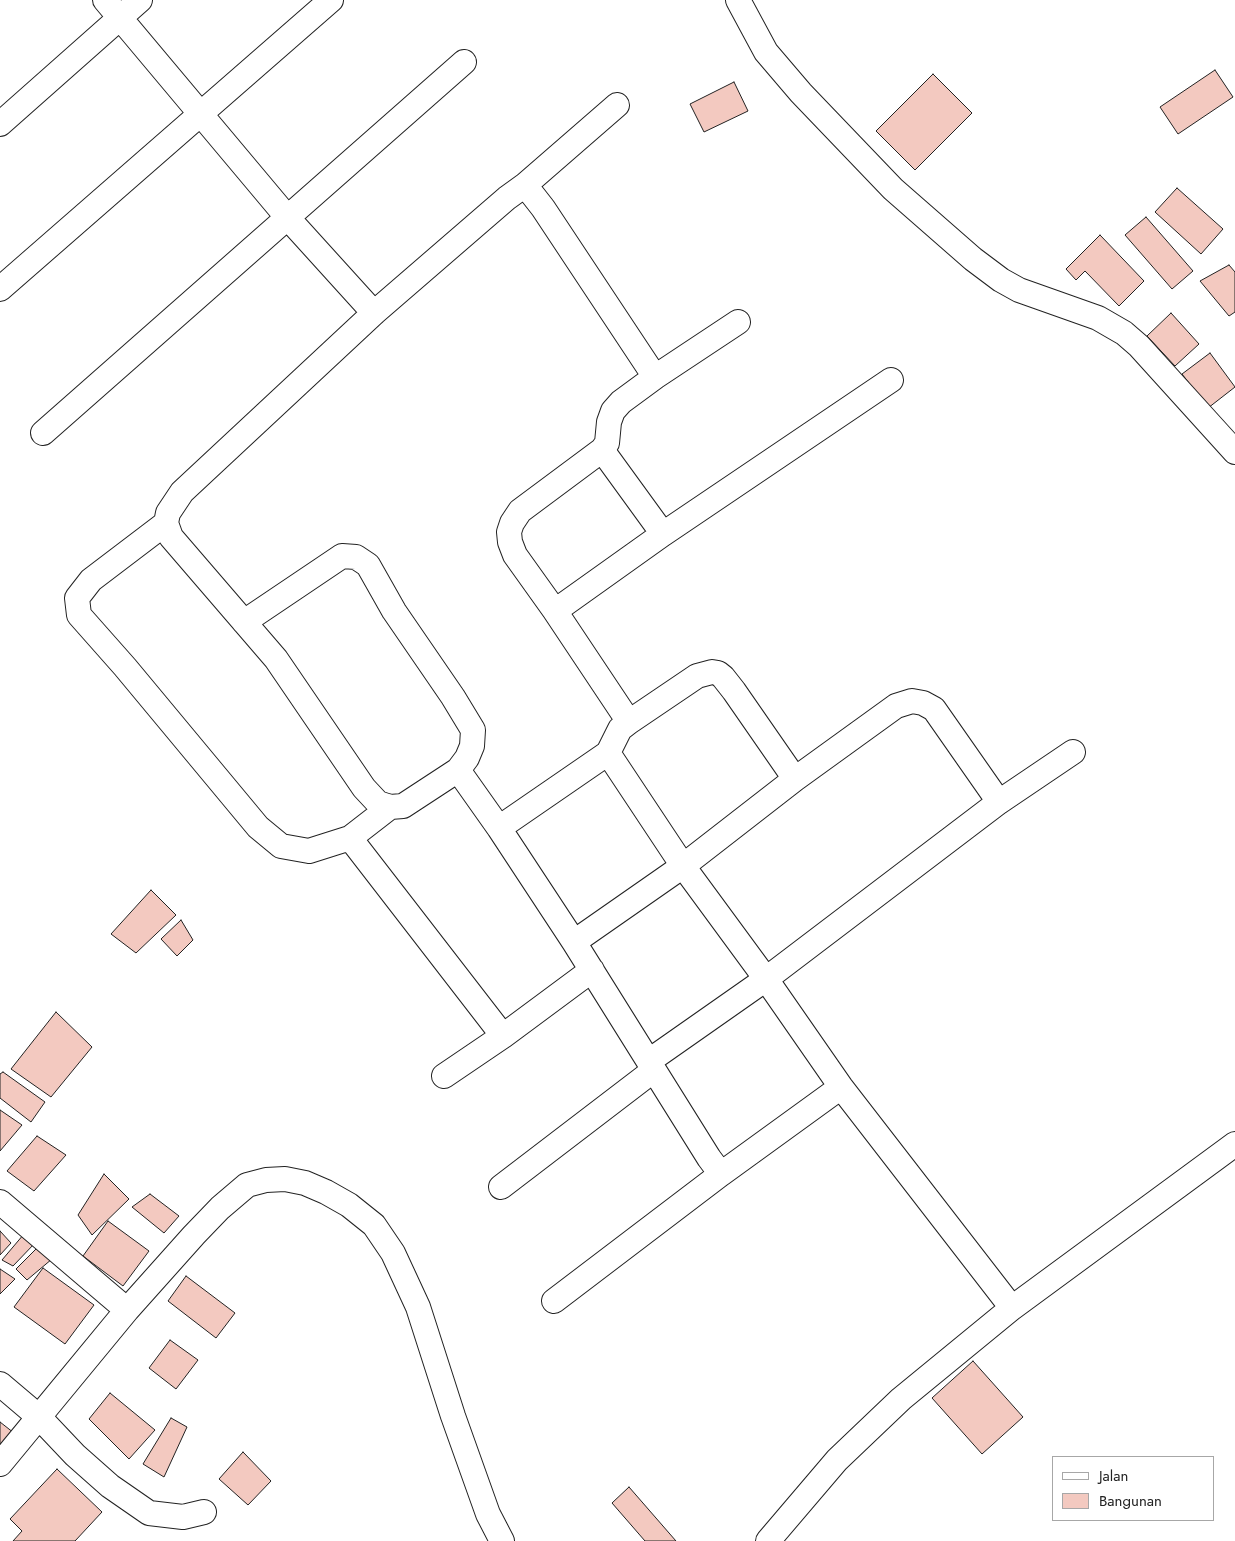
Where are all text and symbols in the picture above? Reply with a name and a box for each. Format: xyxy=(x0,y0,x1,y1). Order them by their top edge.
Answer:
legend xyxy=(1052,1456,1215,1521)
text: Jalan xyxy=(1099,1465,1128,1487)
text: Bangunan xyxy=(1099,1490,1162,1512)

